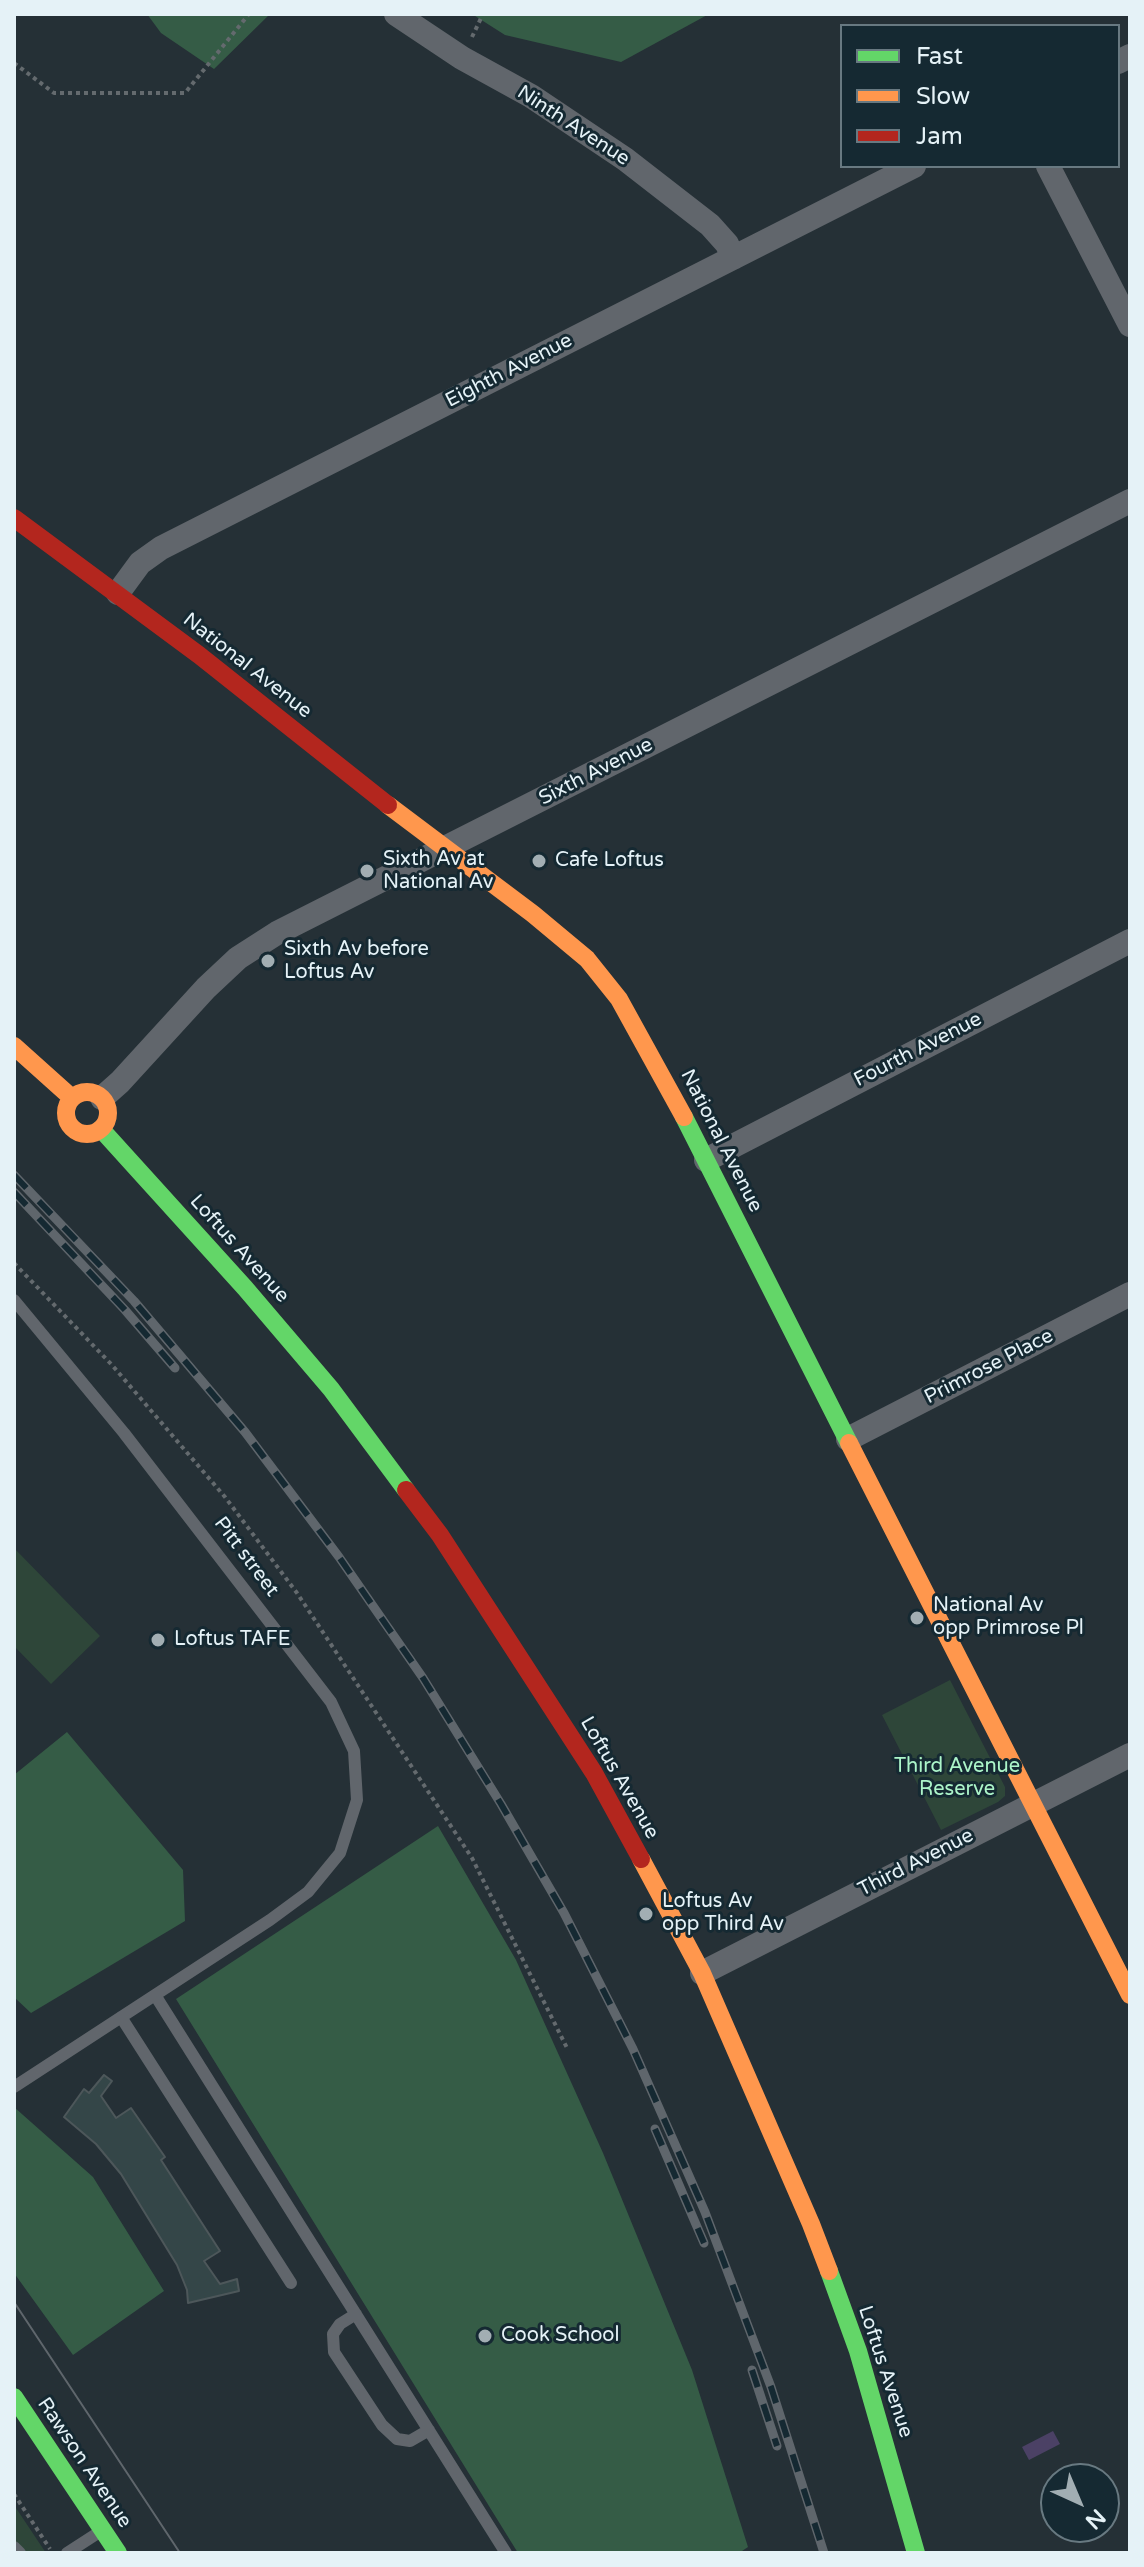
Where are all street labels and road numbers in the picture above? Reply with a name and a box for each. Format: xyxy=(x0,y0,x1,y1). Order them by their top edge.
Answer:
street label: Ninth Avenue xyxy=(512,81,634,171)
street label: Eighth Avenue xyxy=(442,329,576,413)
street label: National Avenue xyxy=(178,608,316,724)
street label: Sixth Avenue xyxy=(535,733,657,811)
street label: Fourth Avenue xyxy=(850,1008,986,1092)
street label: National Avenue xyxy=(675,1066,767,1216)
street label: Loftus Avenue xyxy=(184,1190,294,1308)
street label: Primrose Place xyxy=(921,1324,1057,1410)
street label: Pitt street xyxy=(208,1512,284,1602)
street label: Loftus Avenue xyxy=(574,1713,664,1843)
street label: Third Avenue xyxy=(854,1824,978,1902)
street label: Loftus Avenue xyxy=(852,2303,918,2441)
street label: Rawson Avenue xyxy=(32,2393,136,2533)

